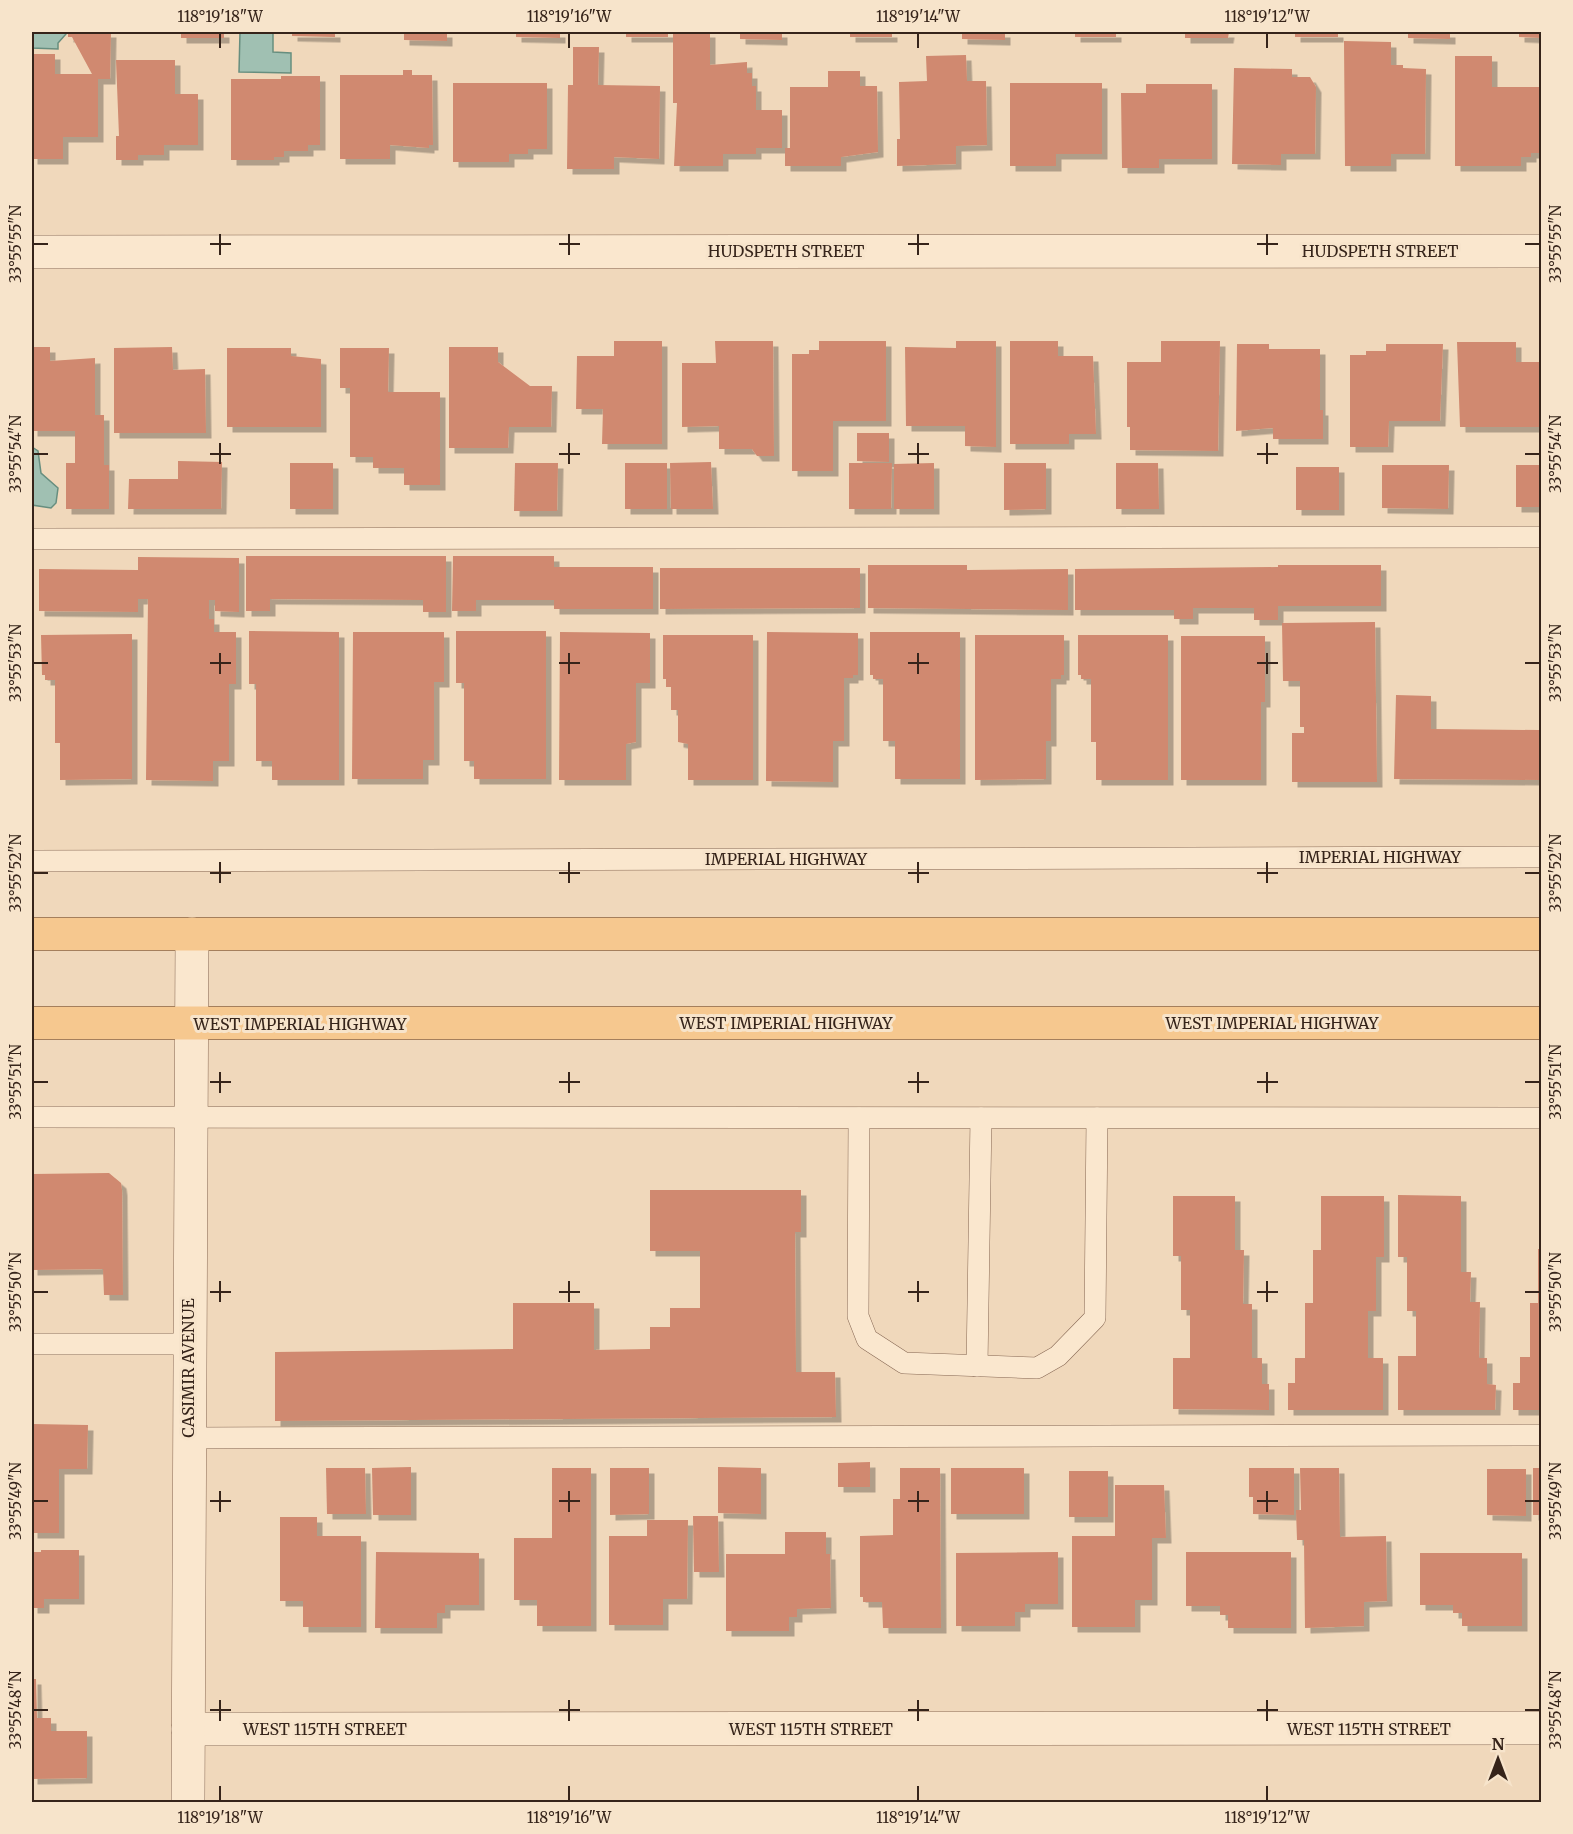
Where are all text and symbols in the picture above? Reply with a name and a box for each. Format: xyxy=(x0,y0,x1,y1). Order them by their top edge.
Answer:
text: 118°19'18"W xyxy=(177,7,264,26)
text: 118°19'16"W xyxy=(527,7,612,26)
text: 118°19'14"W xyxy=(876,7,961,26)
text: 118°19'12"W xyxy=(1224,7,1311,26)
text: 33°55'55"N xyxy=(6,205,25,283)
text: 33°55'55"N xyxy=(1546,205,1565,283)
street label: HUDSPETH STREET xyxy=(708,241,864,261)
street label: HUDSPETH STREET xyxy=(1302,241,1458,261)
text: 33°55'54"N xyxy=(6,415,25,493)
text: 33°55'54"N xyxy=(1546,415,1565,493)
text: 33°55'53"N xyxy=(6,624,25,702)
text: 33°55'53"N xyxy=(1546,624,1565,702)
text: 33°55'52"N xyxy=(6,833,25,912)
text: 33°55'52"N xyxy=(1546,833,1565,912)
street label: IMPERIAL HIGHWAY xyxy=(1299,847,1462,867)
street label: IMPERIAL HIGHWAY xyxy=(705,849,868,869)
street label: WEST IMPERIAL HIGHWAY xyxy=(678,1013,893,1033)
street label: WEST IMPERIAL HIGHWAY xyxy=(1164,1013,1379,1033)
street label: WEST IMPERIAL HIGHWAY xyxy=(192,1014,407,1034)
text: 33°55'51"N xyxy=(6,1044,25,1120)
text: 33°55'51"N xyxy=(1546,1044,1565,1120)
text: 33°55'50"N xyxy=(6,1252,25,1332)
text: 33°55'50"N xyxy=(1546,1252,1565,1332)
street label: CASIMIR AVENUE xyxy=(178,1298,198,1438)
text: 33°55'49"N xyxy=(6,1462,25,1540)
text: 33°55'49"N xyxy=(1546,1462,1565,1540)
text: 33°55'48"N xyxy=(6,1670,25,1749)
text: 33°55'48"N xyxy=(1546,1670,1565,1749)
street label: WEST 115TH STREET xyxy=(242,1719,407,1739)
street label: WEST 115TH STREET xyxy=(728,1719,893,1739)
street label: WEST 115TH STREET xyxy=(1286,1719,1451,1739)
north arrow xyxy=(1468,1729,1528,1789)
text: N xyxy=(1492,1734,1505,1754)
text: 118°19'18"W xyxy=(177,1808,264,1827)
text: 118°19'16"W xyxy=(527,1808,612,1827)
text: 118°19'14"W xyxy=(876,1808,961,1827)
text: 118°19'12"W xyxy=(1224,1808,1311,1827)

